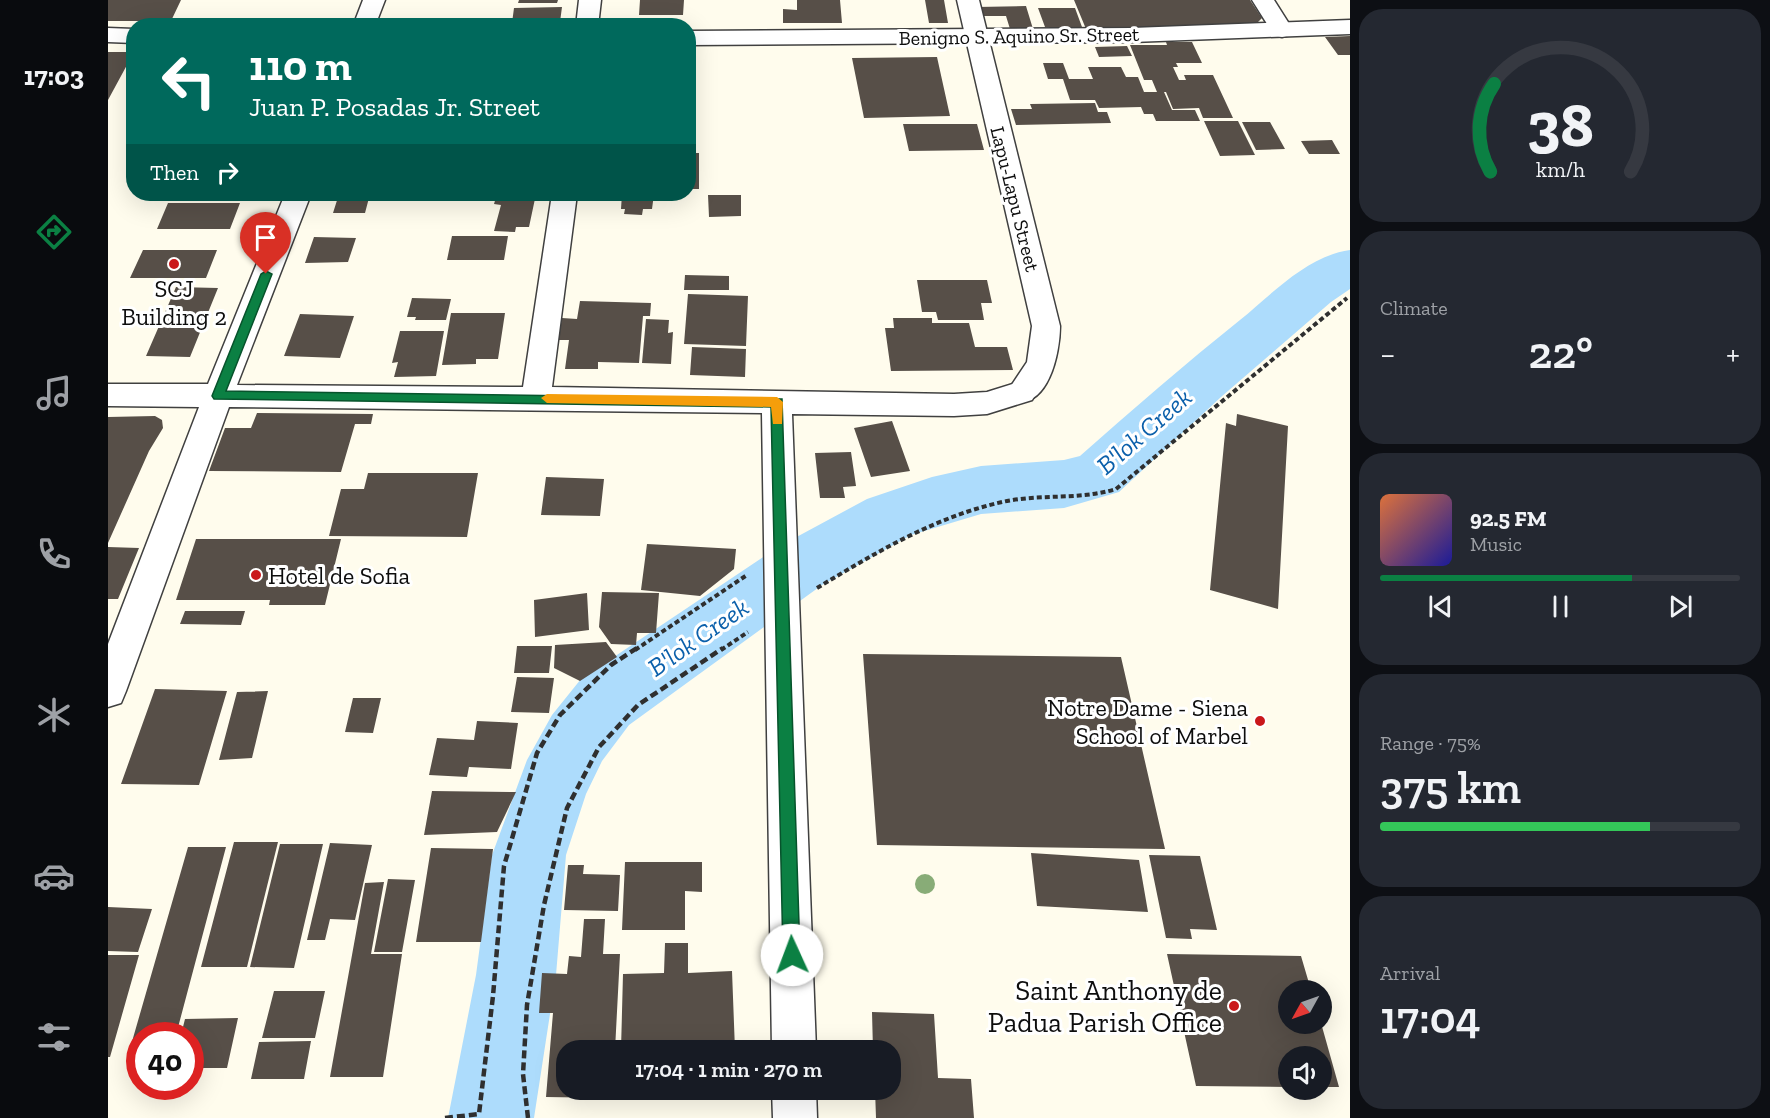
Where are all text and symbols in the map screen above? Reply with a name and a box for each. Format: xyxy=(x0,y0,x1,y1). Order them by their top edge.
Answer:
street label: Benigno S. Aquino Sr. Street xyxy=(898,22,1140,50)
text: 110 m xyxy=(249,40,352,91)
icon: left xyxy=(150,42,228,120)
text: 17:03 xyxy=(24,60,84,92)
text: 38 xyxy=(1527,88,1593,163)
text: Juan P. Posadas Jr. Street xyxy=(249,91,540,123)
street label: Lapu-Lapu Street xyxy=(985,124,1045,275)
icon: right xyxy=(211,156,244,189)
text: km/h xyxy=(1536,158,1584,183)
text: Then xyxy=(150,159,199,186)
icon: directions xyxy=(33,211,75,253)
pin xyxy=(240,212,291,274)
icon: arrive xyxy=(249,221,282,254)
marker: SCJ Building 2 xyxy=(167,257,181,271)
place label: SCJ Building 2 xyxy=(121,274,227,331)
text: Climate xyxy=(1380,296,1448,320)
text: 22° xyxy=(1529,326,1593,380)
text: − xyxy=(1380,334,1395,373)
text: + xyxy=(1726,334,1740,373)
icon: music xyxy=(33,372,75,414)
water label: B'lok Creek xyxy=(1090,381,1198,481)
text: 92.5 FM xyxy=(1470,505,1546,532)
text: Music xyxy=(1470,532,1522,556)
icon: phone xyxy=(33,533,75,575)
place label: Hotel de Sofia xyxy=(268,561,411,590)
marker: Hotel de Sofia xyxy=(249,568,263,582)
icon: previous xyxy=(1424,590,1457,623)
icon: pause xyxy=(1544,590,1577,623)
icon: next xyxy=(1664,590,1697,623)
water label: B'lok Creek xyxy=(642,591,754,683)
place label: Notre Dame - Siena School of Marbel xyxy=(1047,693,1248,750)
icon: climate xyxy=(33,694,75,736)
marker: Notre Dame - Siena School of Marbel xyxy=(1253,714,1267,728)
text: Range · 75% xyxy=(1380,731,1481,755)
text: 375 km xyxy=(1380,761,1521,815)
icon: car xyxy=(33,855,75,897)
position arrow xyxy=(760,923,824,987)
text: Arrival xyxy=(1380,961,1440,985)
place label: Saint Anthony de Padua Parish Office xyxy=(988,974,1222,1039)
north arrow xyxy=(1278,980,1332,1034)
map controls xyxy=(1278,980,1332,1100)
text: 17:04 xyxy=(1380,991,1481,1045)
marker: Saint Anthony de Padua Parish Office xyxy=(1227,999,1241,1013)
icon: filters xyxy=(33,1016,75,1058)
speed limit sign: 40 xyxy=(126,1022,204,1100)
button: sound xyxy=(1278,1046,1332,1100)
text: 17:04 · 1 min · 270 m xyxy=(635,1056,822,1083)

